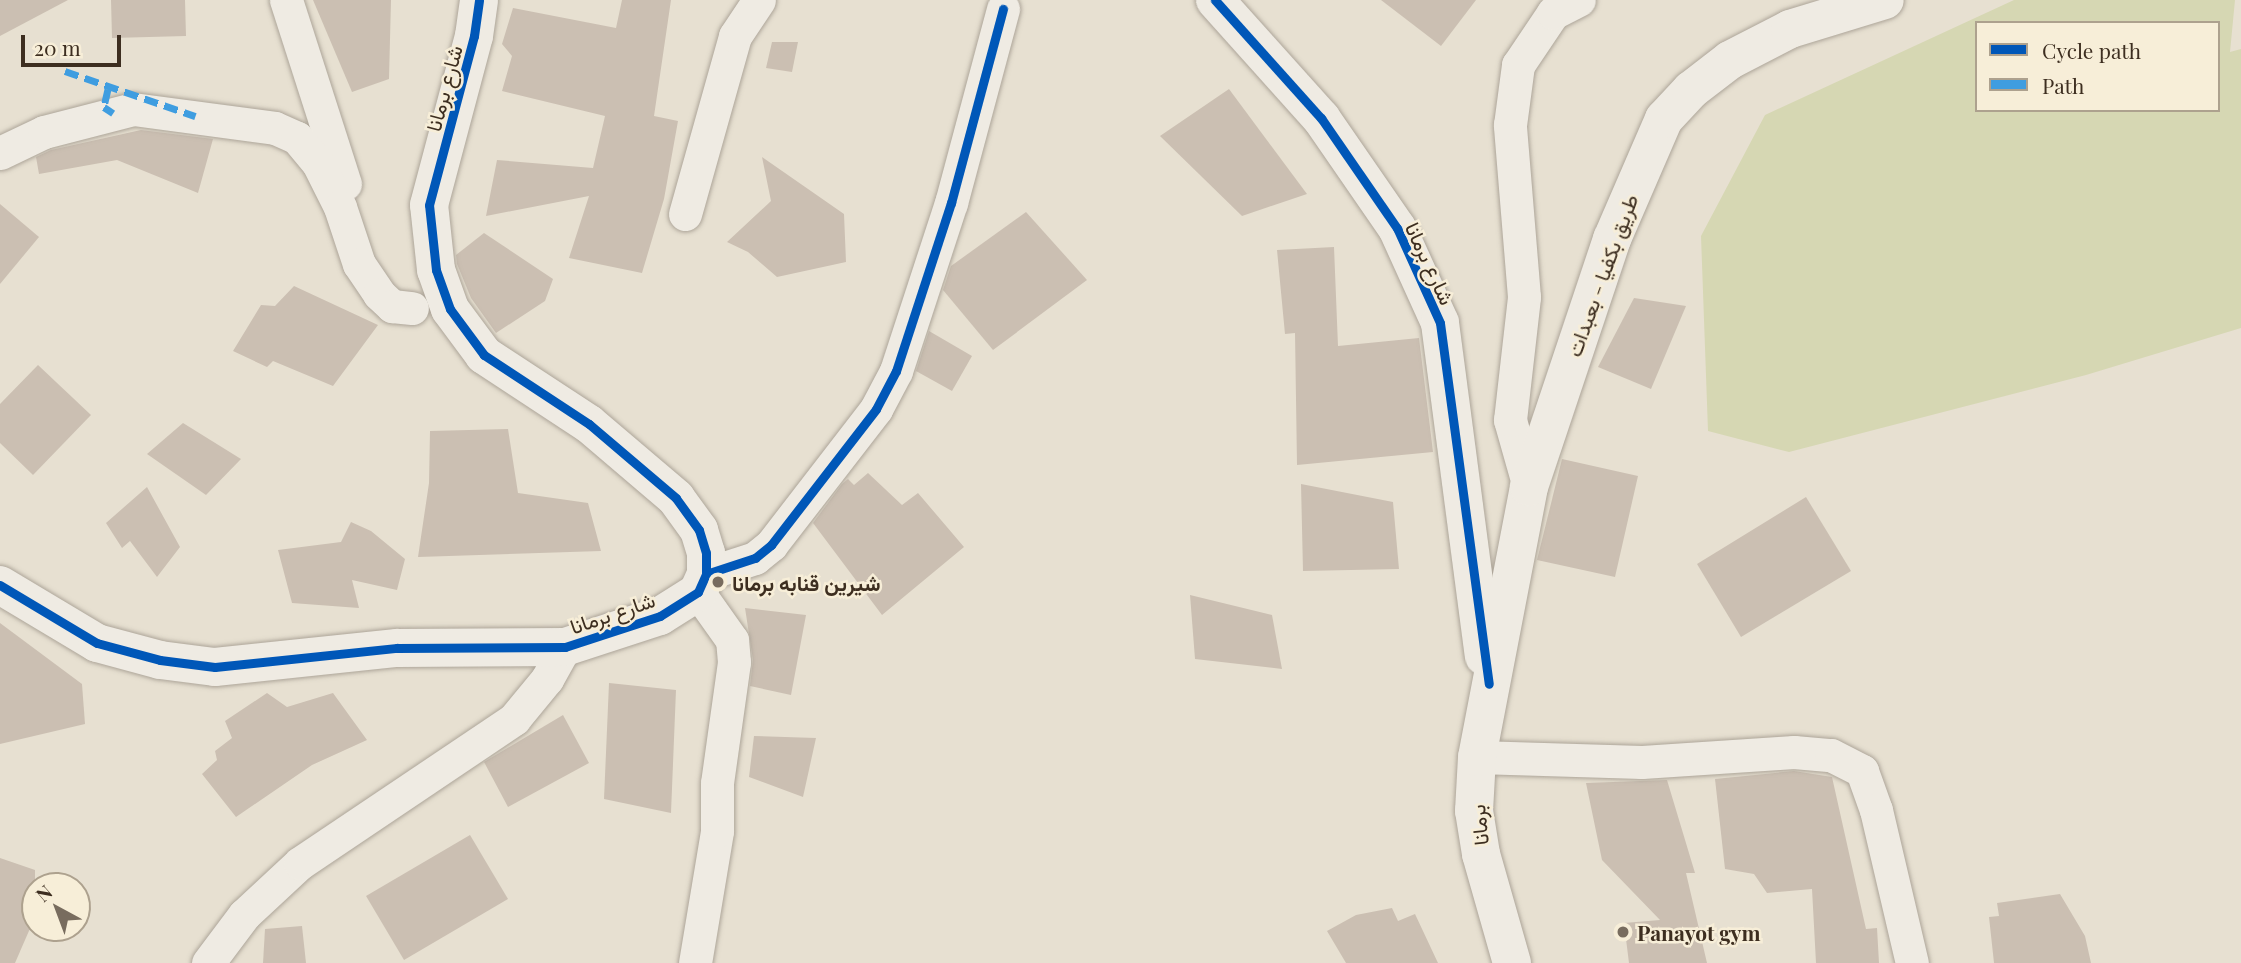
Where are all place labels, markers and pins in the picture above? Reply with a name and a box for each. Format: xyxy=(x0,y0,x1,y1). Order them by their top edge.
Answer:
place label: شيرين قنابه برمانا xyxy=(732,569,880,595)
marker: شيرين قنابه برمانا xyxy=(710,574,726,590)
place label: Panayot gym xyxy=(1637,919,1761,945)
marker: Panayot gym xyxy=(1615,924,1631,940)

